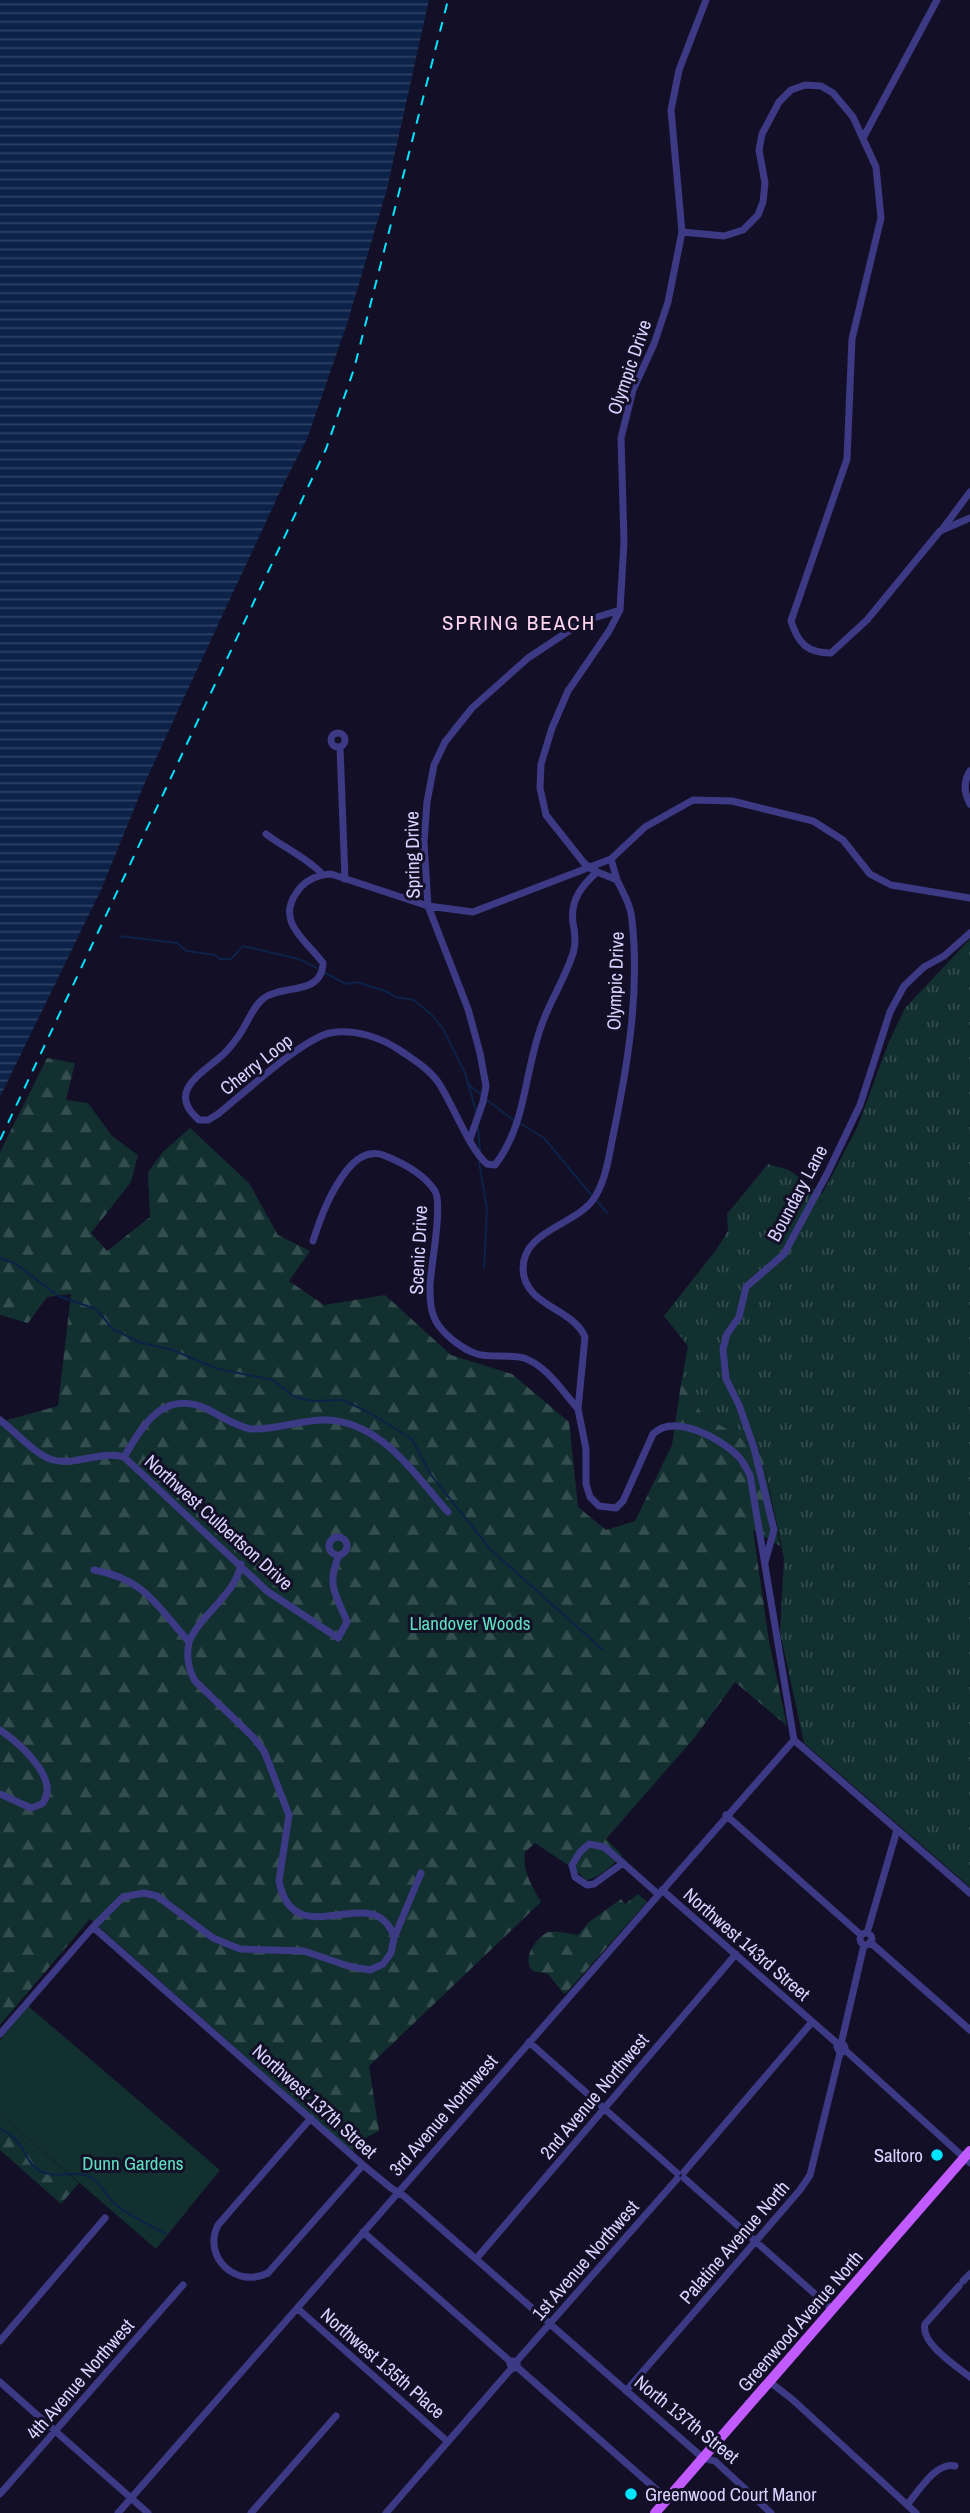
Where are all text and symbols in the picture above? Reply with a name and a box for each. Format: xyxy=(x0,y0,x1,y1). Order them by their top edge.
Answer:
street label: Olympic Drive xyxy=(601,316,657,418)
district label: SPRING BEACH xyxy=(442,608,596,637)
street label: Spring Drive xyxy=(398,811,426,899)
street label: Olympic Drive xyxy=(600,931,630,1031)
street label: Cherry Loop xyxy=(214,1027,298,1101)
street label: Boundary Lane xyxy=(761,1140,833,1246)
street label: Scenic Drive xyxy=(403,1205,433,1295)
street label: Northwest Culbertson Drive xyxy=(139,1448,299,1596)
park label: Llandover Woods xyxy=(410,1610,531,1636)
street label: Northwest 143rd Street xyxy=(678,1882,816,2007)
street label: 2nd Avenue Northwest xyxy=(534,2027,655,2164)
street label: Northwest 137th Street xyxy=(247,2038,383,2164)
street label: 3rd Avenue Northwest xyxy=(383,2048,503,2181)
place label: Saltoro xyxy=(874,2142,923,2168)
marker: Saltoro xyxy=(929,2147,945,2163)
park label: Dunn Gardens xyxy=(82,2150,184,2176)
street label: Palatine Avenue North xyxy=(673,2175,795,2309)
street label: 1st Avenue Northwest xyxy=(526,2194,645,2326)
street label: Greenwood Avenue North xyxy=(731,2245,869,2397)
street label: Northwest 135th Place xyxy=(315,2302,451,2424)
street label: 4th Avenue Northwest xyxy=(20,2313,140,2445)
street label: North 137th Street xyxy=(629,2369,745,2470)
place label: Greenwood Court Manor xyxy=(645,2481,817,2507)
marker: Greenwood Court Manor xyxy=(623,2486,639,2502)

